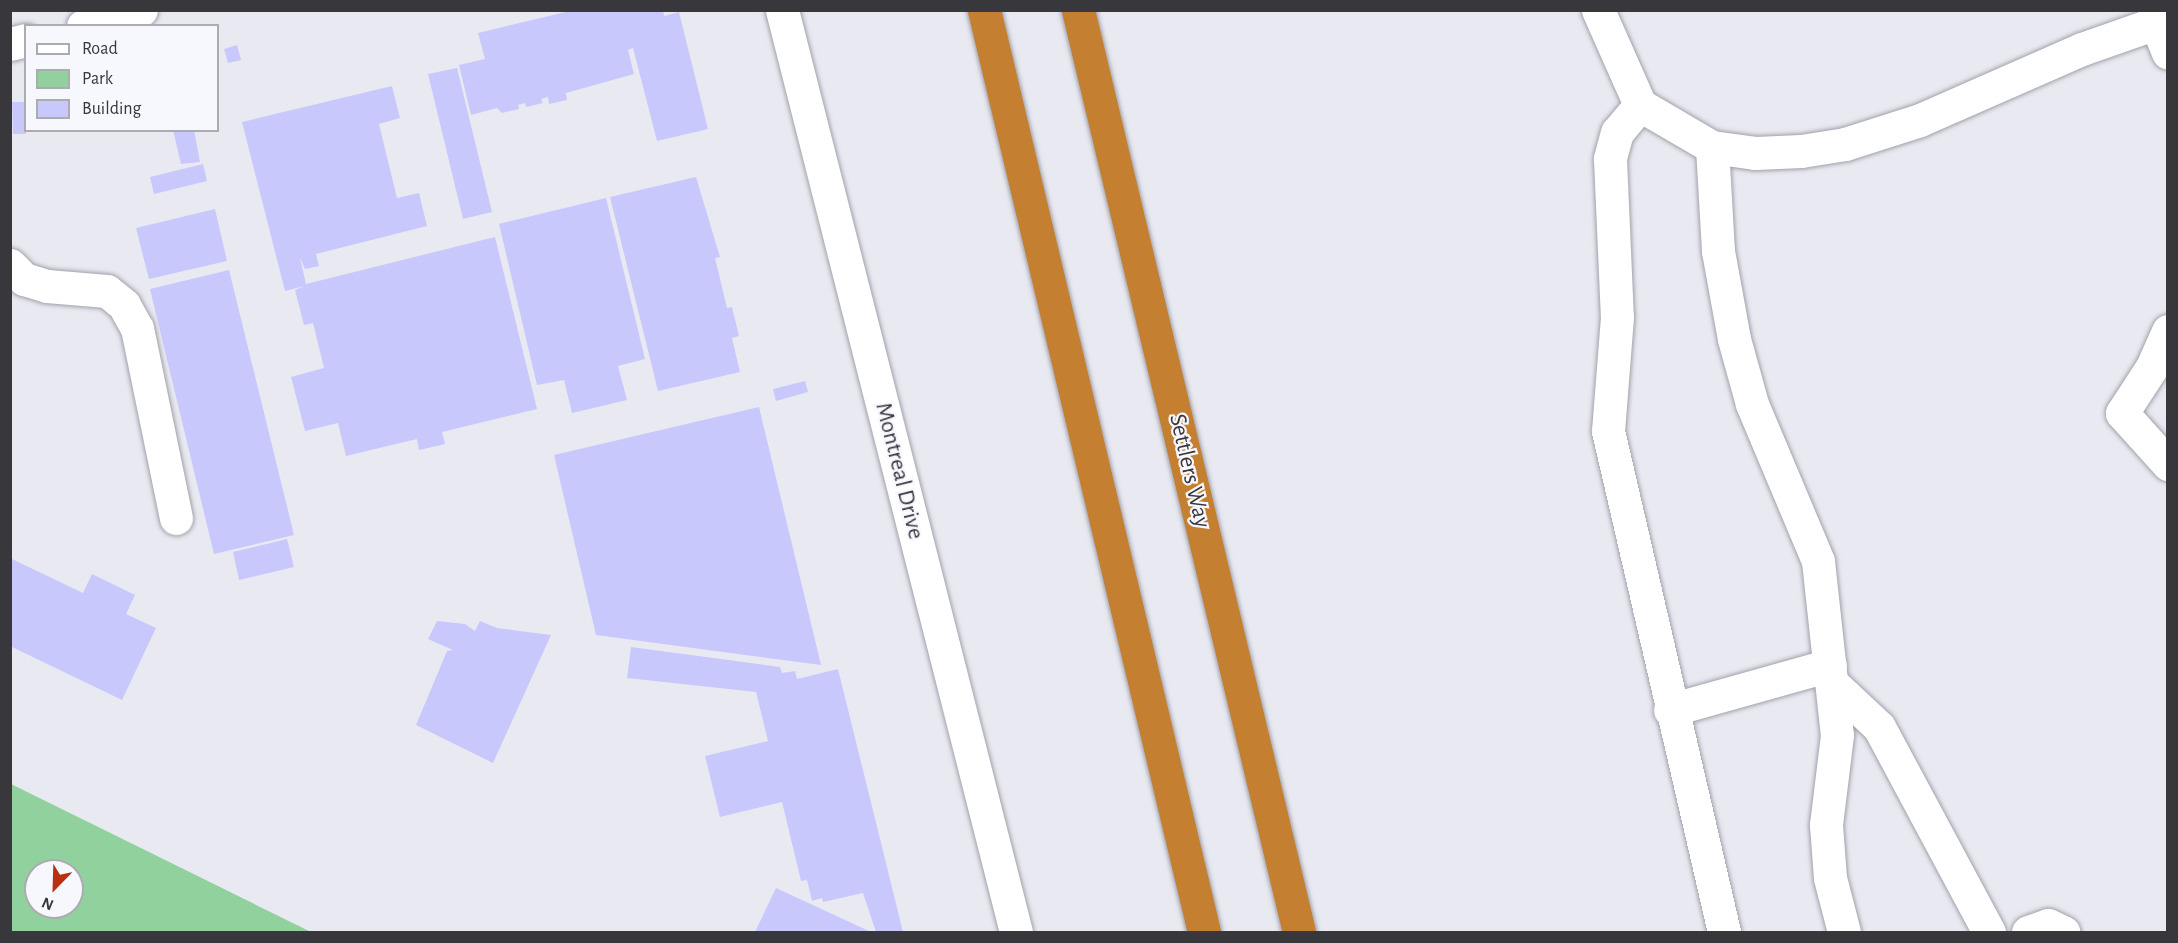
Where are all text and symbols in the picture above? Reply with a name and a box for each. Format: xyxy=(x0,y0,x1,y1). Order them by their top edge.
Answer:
legend xyxy=(24,24,219,132)
text: Road xyxy=(82,40,118,58)
text: Park xyxy=(82,70,113,88)
text: Building xyxy=(82,100,141,118)
street label: Montreal Drive xyxy=(868,400,930,542)
street label: Settlers Way xyxy=(1162,411,1216,531)
north arrow xyxy=(24,859,84,919)
text: N xyxy=(40,894,56,913)

